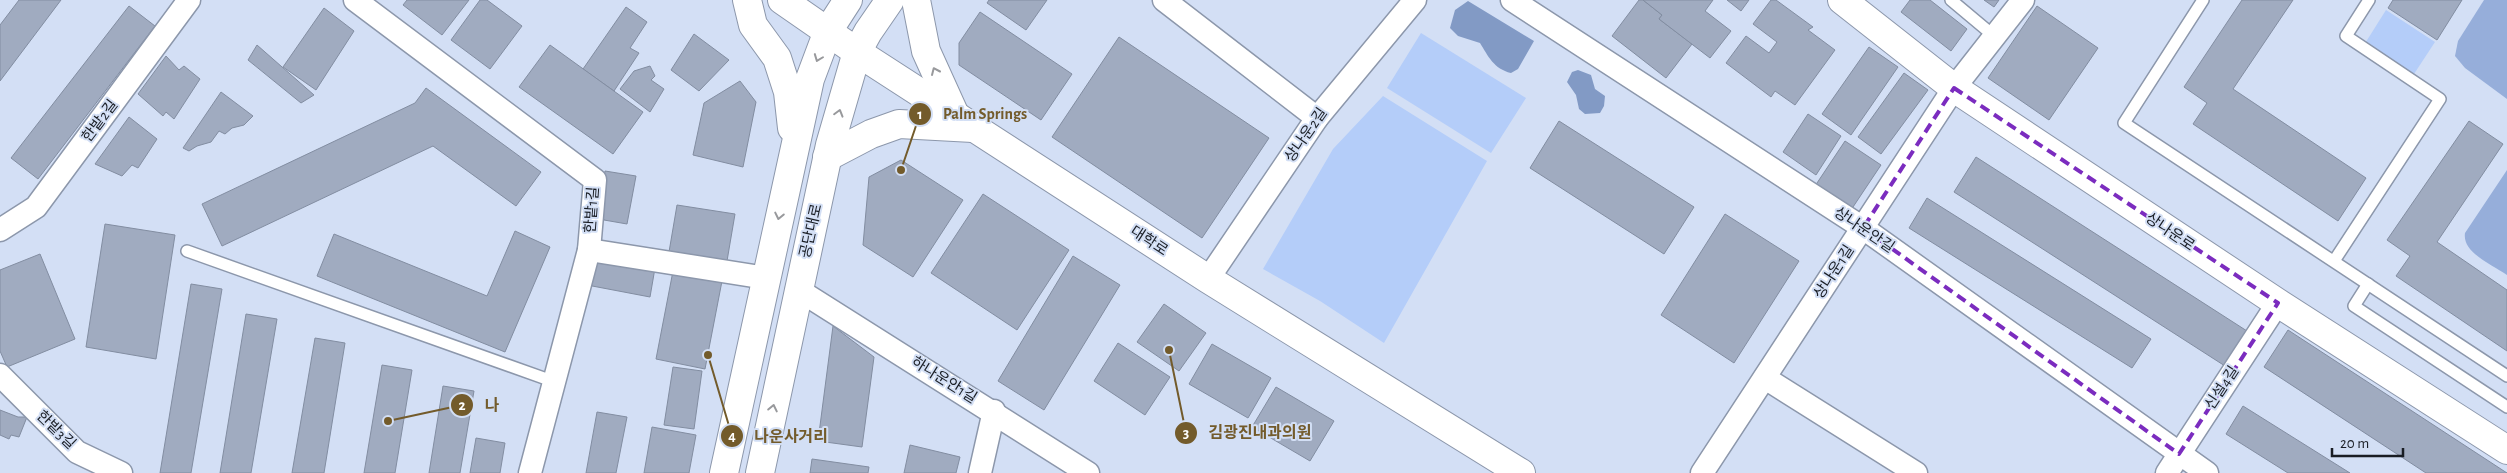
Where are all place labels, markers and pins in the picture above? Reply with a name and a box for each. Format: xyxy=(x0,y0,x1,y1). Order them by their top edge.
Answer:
callout: Palm Springs xyxy=(908,98,1037,129)
callout: 나 xyxy=(450,390,509,421)
callout: 김광진내과의원 xyxy=(1174,417,1322,448)
callout: 나운사거리 xyxy=(720,420,838,451)

